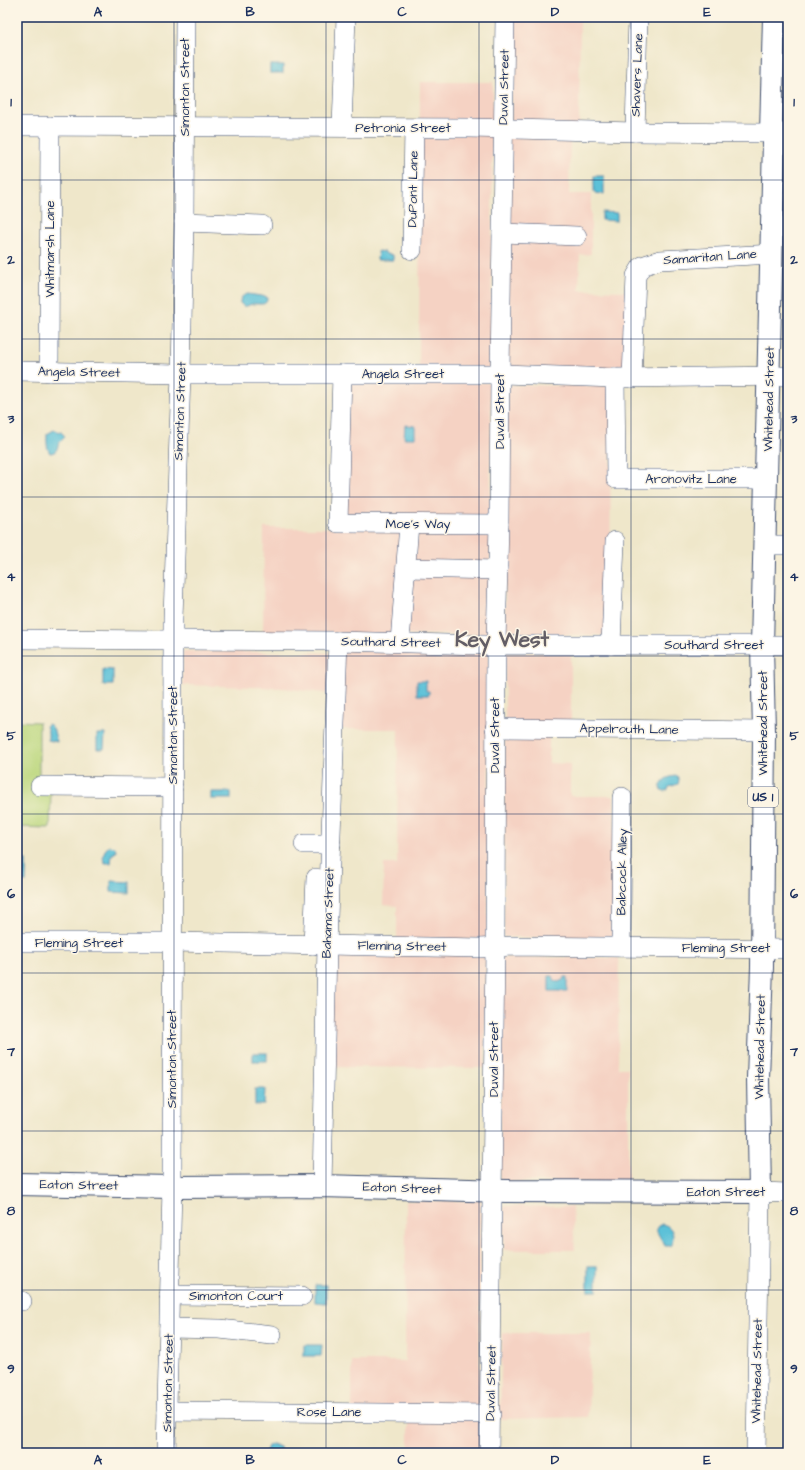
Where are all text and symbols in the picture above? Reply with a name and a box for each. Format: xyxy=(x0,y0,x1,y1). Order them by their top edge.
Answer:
text: A xyxy=(94,3,103,21)
text: B xyxy=(245,3,255,21)
text: C xyxy=(397,3,407,21)
text: D xyxy=(551,3,560,21)
text: E xyxy=(703,3,711,21)
street label: Shavers Lane xyxy=(627,33,647,117)
street label: Simonton Street xyxy=(176,37,194,136)
street label: Duval Street xyxy=(494,48,514,125)
text: 1 xyxy=(10,93,12,111)
text: 1 xyxy=(793,93,795,111)
street label: Petronia Street xyxy=(355,119,451,137)
street label: DuPont Lane xyxy=(403,150,423,228)
street label: Whitmarsh Lane xyxy=(41,200,59,298)
street label: Samaritan Lane xyxy=(663,245,757,269)
text: 2 xyxy=(6,251,15,269)
text: 2 xyxy=(789,251,798,269)
street label: Whitehead Street xyxy=(759,346,779,452)
street label: Simonton Street xyxy=(169,361,191,461)
street label: Angela Street xyxy=(38,362,121,383)
street label: Angela Street xyxy=(362,365,445,384)
street label: Duval Street xyxy=(491,372,509,449)
text: 3 xyxy=(7,410,15,428)
text: 3 xyxy=(790,410,798,428)
street label: Aronovitz Lane xyxy=(645,470,737,488)
street label: Moe's Way xyxy=(386,515,450,534)
text: 4 xyxy=(7,568,16,586)
text: 4 xyxy=(790,568,799,586)
district label: Key West xyxy=(455,625,550,657)
street label: Southard Street xyxy=(341,632,442,652)
street label: Southard Street xyxy=(664,636,765,654)
street label: Whitehead Street xyxy=(754,670,772,775)
street label: Simonton Street xyxy=(164,685,182,784)
street label: Duval Street xyxy=(486,696,504,773)
street label: Appelrouth Lane xyxy=(579,719,679,739)
text: 5 xyxy=(6,727,16,745)
text: 5 xyxy=(789,727,799,745)
road number: US 1 xyxy=(748,787,778,807)
street label: Babcock Alley xyxy=(612,828,633,916)
street label: Bahama Street xyxy=(317,866,339,959)
text: 6 xyxy=(7,885,16,903)
text: 6 xyxy=(790,885,799,903)
street label: Fleming Street xyxy=(35,934,124,953)
street label: Fleming Street xyxy=(357,936,447,957)
street label: Fleming Street xyxy=(682,939,771,958)
street label: Whitehead Street xyxy=(750,994,770,1100)
street label: Simonton Street xyxy=(163,1009,181,1108)
street label: Duval Street xyxy=(485,1020,503,1097)
text: 7 xyxy=(6,1043,16,1061)
text: 7 xyxy=(789,1043,799,1061)
street label: Eaton Street xyxy=(40,1175,119,1195)
street label: Eaton Street xyxy=(362,1178,442,1198)
street label: Eaton Street xyxy=(687,1183,766,1201)
text: 8 xyxy=(7,1202,16,1220)
text: 8 xyxy=(790,1202,799,1220)
street label: Simonton Court xyxy=(189,1287,284,1305)
street label: Whitehead Street xyxy=(747,1318,767,1424)
street label: Simonton Street xyxy=(158,1333,178,1432)
street label: Duval Street xyxy=(481,1344,501,1421)
text: 9 xyxy=(7,1360,15,1378)
text: 9 xyxy=(790,1360,798,1378)
street label: Rose Lane xyxy=(297,1403,361,1421)
text: A xyxy=(94,1451,103,1469)
text: B xyxy=(245,1451,255,1469)
text: C xyxy=(397,1451,407,1469)
text: D xyxy=(551,1451,560,1469)
text: E xyxy=(703,1451,711,1469)

